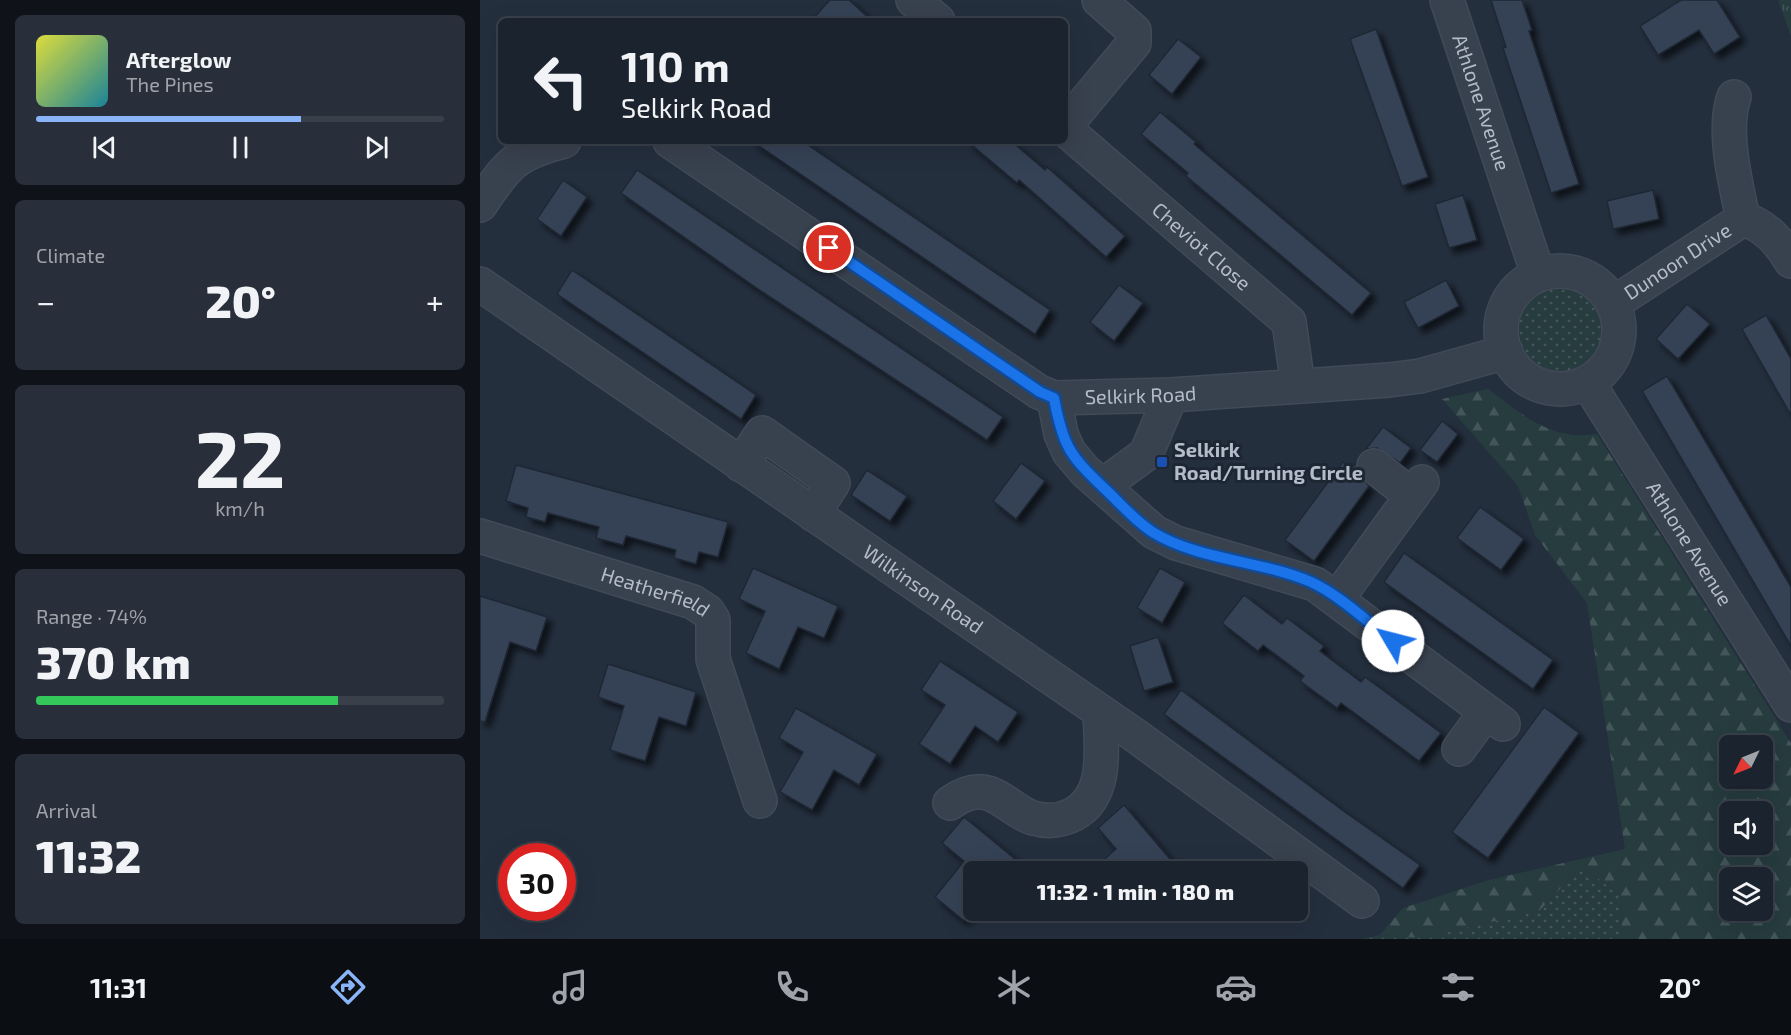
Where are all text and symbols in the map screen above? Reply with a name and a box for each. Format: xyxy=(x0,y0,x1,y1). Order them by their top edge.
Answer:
street label: Athlone Avenue xyxy=(1448,31,1516,173)
text: 110 m xyxy=(621,40,730,90)
icon: left xyxy=(522,42,600,120)
text: Afterglow xyxy=(126,46,231,72)
text: The Pines xyxy=(126,72,214,96)
text: Selkirk Road xyxy=(621,91,772,123)
icon: previous xyxy=(88,131,121,164)
icon: pause xyxy=(224,131,257,164)
icon: next xyxy=(360,131,393,164)
street label: Cheviot Close xyxy=(1148,197,1256,295)
street label: Dunoon Drive xyxy=(1619,217,1735,304)
pin xyxy=(803,222,854,273)
icon: arrive xyxy=(812,231,845,264)
text: Climate xyxy=(36,243,105,267)
text: 20° xyxy=(205,273,276,327)
text: − xyxy=(36,281,55,321)
text: + xyxy=(426,281,444,321)
street label: Selkirk Road xyxy=(1084,380,1197,408)
text: 22 xyxy=(195,410,285,504)
place label: Selkirk Road/Turning Circle xyxy=(1174,437,1363,484)
marker: Selkirk Road/Turning Circle xyxy=(1155,455,1169,469)
street label: Athlone Avenue xyxy=(1642,477,1738,610)
text: km/h xyxy=(215,496,265,520)
street label: Wilkinson Road xyxy=(859,539,988,638)
street label: Heatherfield xyxy=(598,561,715,621)
text: Range · 74% xyxy=(36,604,147,628)
position arrow xyxy=(1361,609,1425,673)
text: 370 km xyxy=(36,634,191,688)
north arrow xyxy=(1719,735,1773,789)
map controls xyxy=(1719,735,1773,921)
text: Arrival xyxy=(36,798,97,822)
button: sound xyxy=(1719,801,1773,855)
text: 11:32 xyxy=(36,828,141,882)
speed limit sign: 30 xyxy=(498,843,576,921)
button: layers xyxy=(1719,867,1773,921)
text: 11:32 · 1 min · 180 m xyxy=(1037,878,1234,904)
icon: directions xyxy=(327,966,369,1008)
icon: music xyxy=(549,966,591,1008)
icon: phone xyxy=(771,966,813,1008)
icon: climate xyxy=(993,966,1035,1008)
icon: car xyxy=(1215,966,1257,1008)
icon: filters xyxy=(1437,966,1479,1008)
text: 11:31 xyxy=(90,971,147,1003)
text: 20° xyxy=(1659,971,1701,1003)

